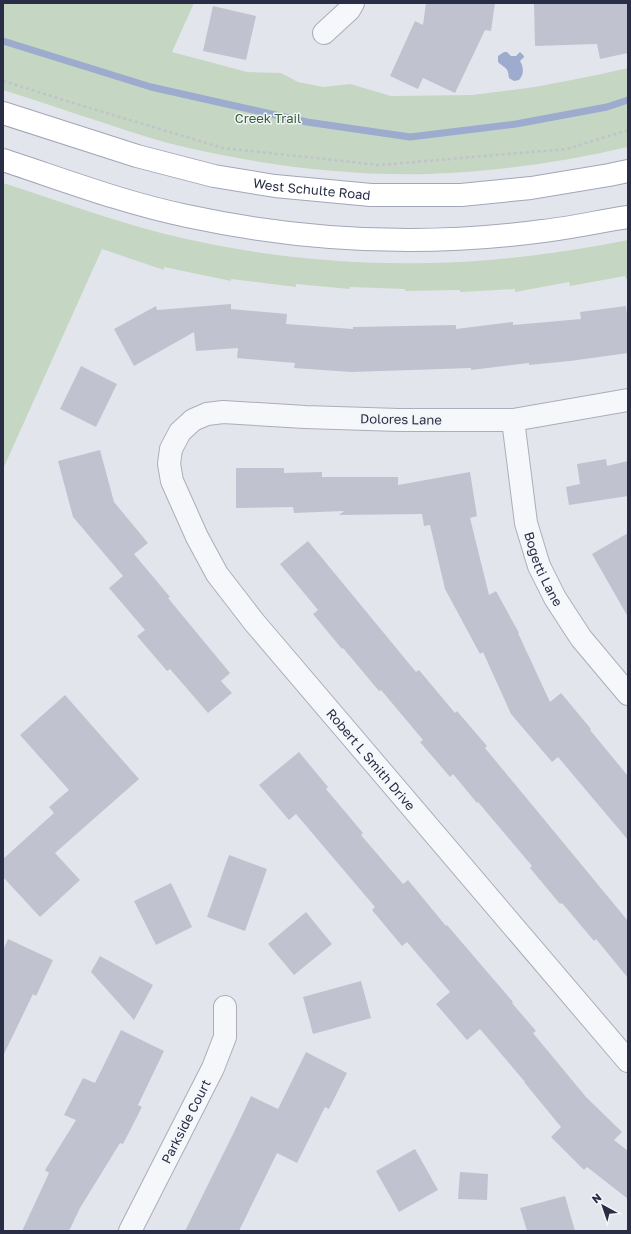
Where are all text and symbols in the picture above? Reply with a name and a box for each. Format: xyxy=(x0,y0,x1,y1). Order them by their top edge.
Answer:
park label: Creek Trail xyxy=(235,110,301,126)
street label: West Schulte Road xyxy=(252,175,371,203)
street label: Dolores Lane xyxy=(360,410,442,428)
street label: Bogetti Lane xyxy=(521,530,566,609)
street label: Robert L Smith Drive xyxy=(323,705,419,813)
street label: Parkside Court xyxy=(158,1077,214,1166)
north arrow xyxy=(583,1186,623,1226)
text: N xyxy=(589,1190,604,1206)

